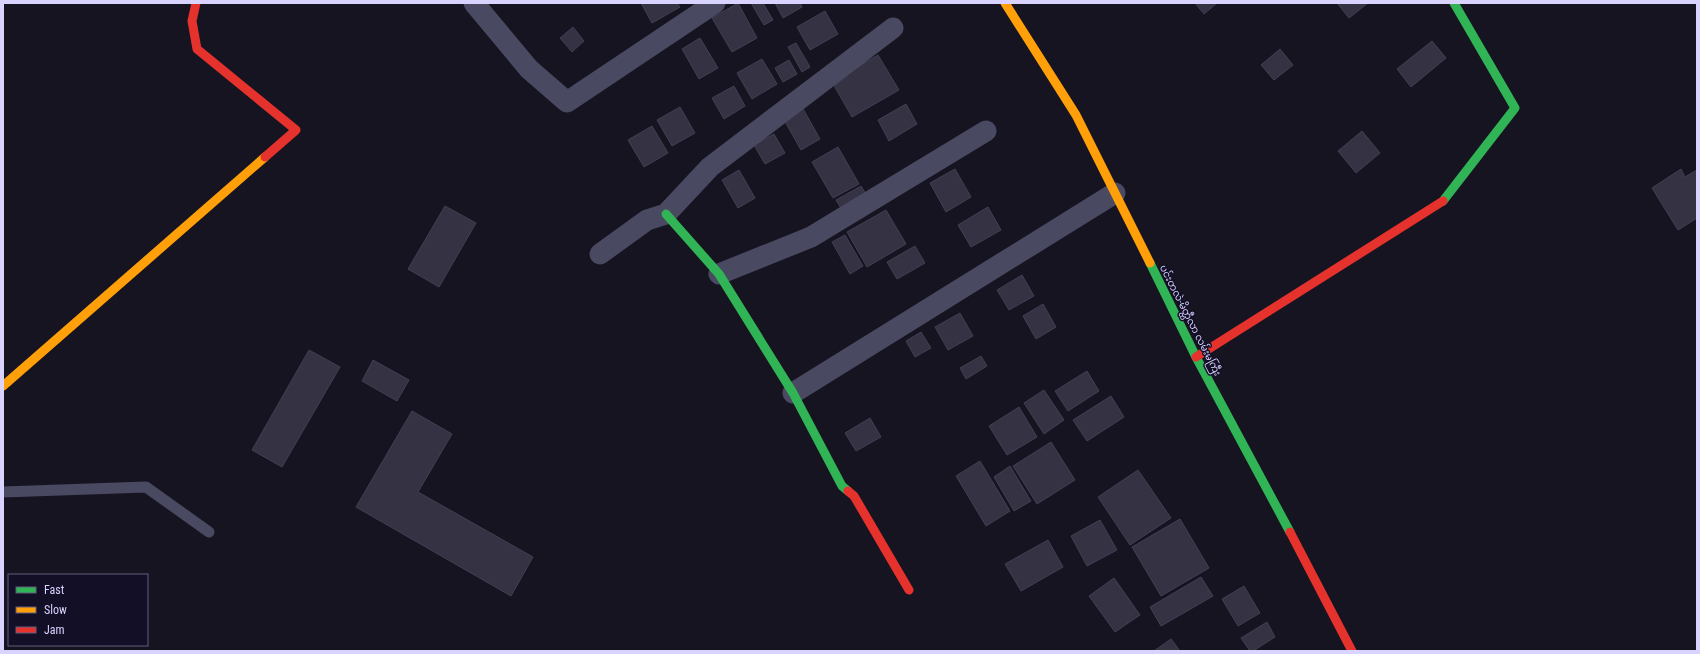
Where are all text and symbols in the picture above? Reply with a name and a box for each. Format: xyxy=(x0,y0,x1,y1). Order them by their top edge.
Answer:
street label: ပင်းတလဲ-မိတ္ထီလာ လမ်းမကြီး xyxy=(1155,262,1225,379)
legend xyxy=(8,574,148,646)
text: Fast xyxy=(44,583,65,597)
text: Slow xyxy=(44,603,67,617)
text: Jam xyxy=(44,623,65,637)

